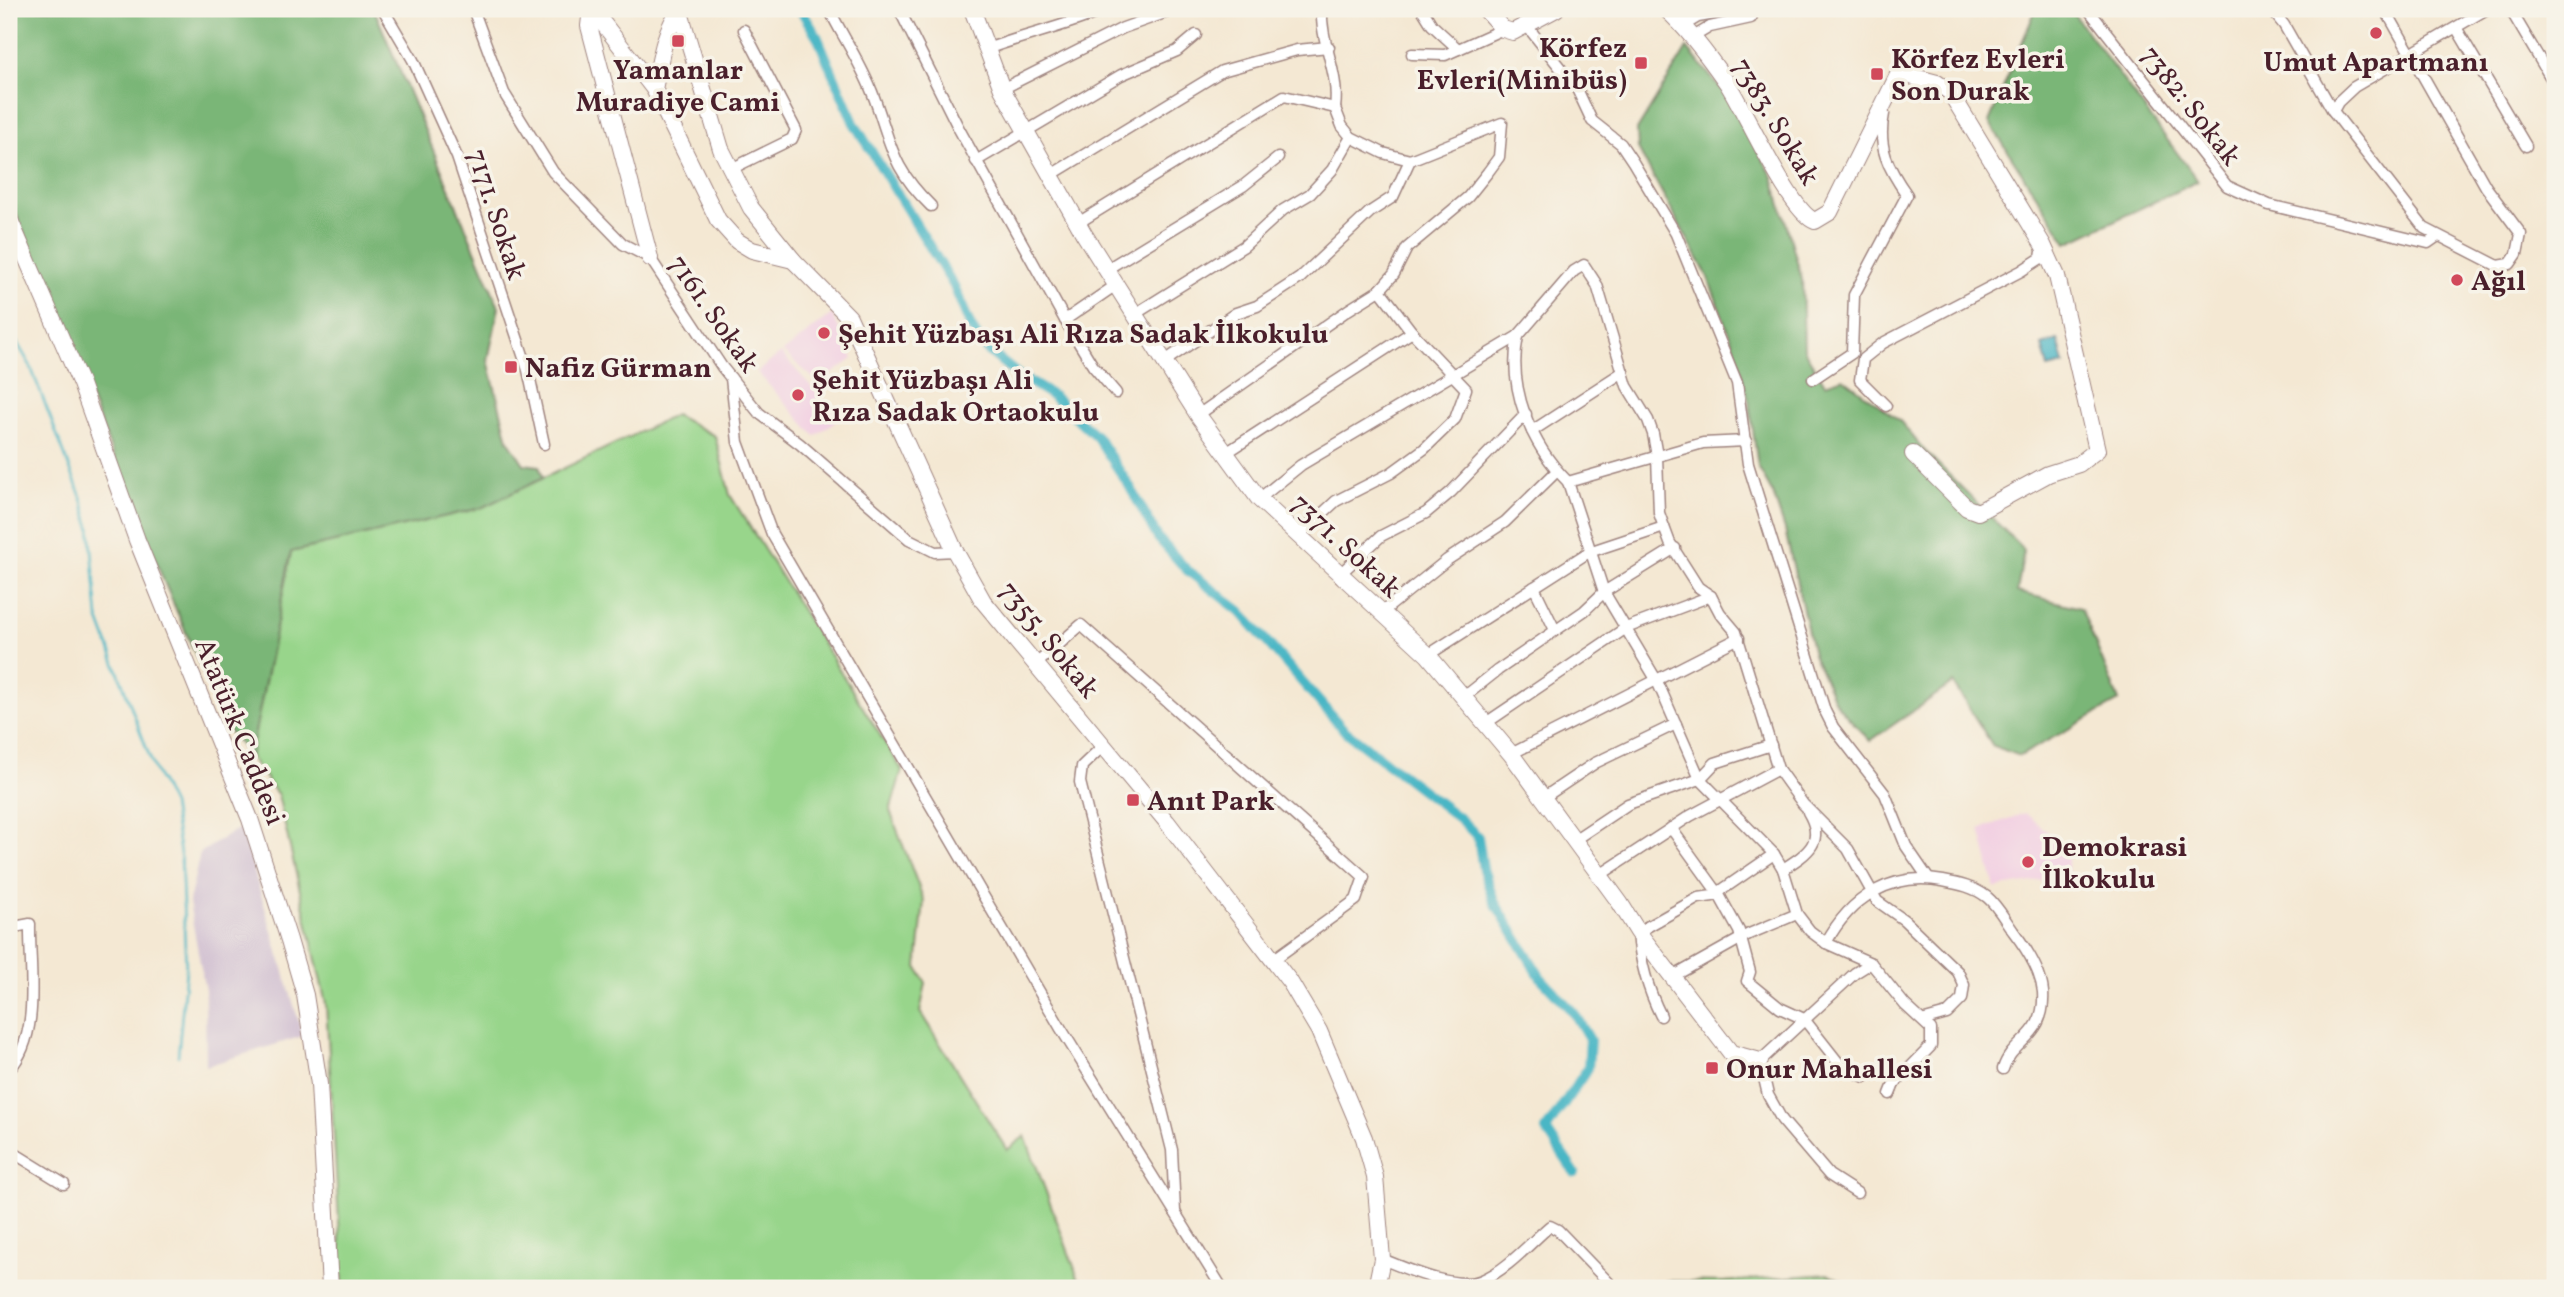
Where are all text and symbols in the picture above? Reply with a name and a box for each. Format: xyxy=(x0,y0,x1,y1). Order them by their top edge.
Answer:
marker: Umut Apartmanı xyxy=(2368,25,2384,41)
place label: Körfez Evleri(Minibüs) xyxy=(1417,30,1627,101)
marker: Yamanlar Muradiye Cami xyxy=(670,33,686,49)
street label: 7382: Sokak xyxy=(2131,38,2249,175)
place label: Körfez Evleri Son Durak xyxy=(1891,41,2065,112)
place label: Umut Apartmanı xyxy=(2263,44,2489,83)
street label: 7383. Sokak xyxy=(1721,51,1828,193)
place label: Yamanlar Muradiye Cami xyxy=(576,52,780,123)
marker: Körfez Evleri(Minibüs) xyxy=(1633,55,1649,71)
marker: Körfez Evleri Son Durak xyxy=(1869,66,1885,82)
street label: 7171. Sokak xyxy=(456,144,535,285)
street label: 7161. Sokak xyxy=(658,247,768,381)
place label: Ağıl xyxy=(2471,263,2526,302)
marker: Ağıl xyxy=(2449,272,2465,288)
place label: Şehit Yüzbaşı Ali Rıza Sadak İlkokulu xyxy=(838,316,1328,355)
marker: Şehit Yüzbaşı Ali Rıza Sadak İlkokulu xyxy=(816,325,832,341)
place label: Nafiz Gürman xyxy=(525,350,712,389)
marker: Nafiz Gürman xyxy=(503,359,519,375)
place label: Şehit Yüzbaşı Ali Rıza Sadak Ortaokulu xyxy=(812,362,1099,433)
marker: Şehit Yüzbaşı Ali Rıza Sadak Ortaokulu xyxy=(790,387,806,403)
street label: 7371. Sokak xyxy=(1281,485,1409,608)
street label: 7355. Sokak xyxy=(989,574,1108,708)
street label: Atatürk Caddesi xyxy=(183,633,294,831)
place label: Anıt Park xyxy=(1147,783,1275,822)
marker: Anıt Park xyxy=(1125,792,1141,808)
place label: Demokrasi İlkokulu xyxy=(2042,829,2188,900)
marker: Demokrasi İlkokulu xyxy=(2020,854,2036,870)
place label: Onur Mahallesi xyxy=(1726,1051,1933,1090)
marker: Onur Mahallesi xyxy=(1704,1060,1720,1076)

